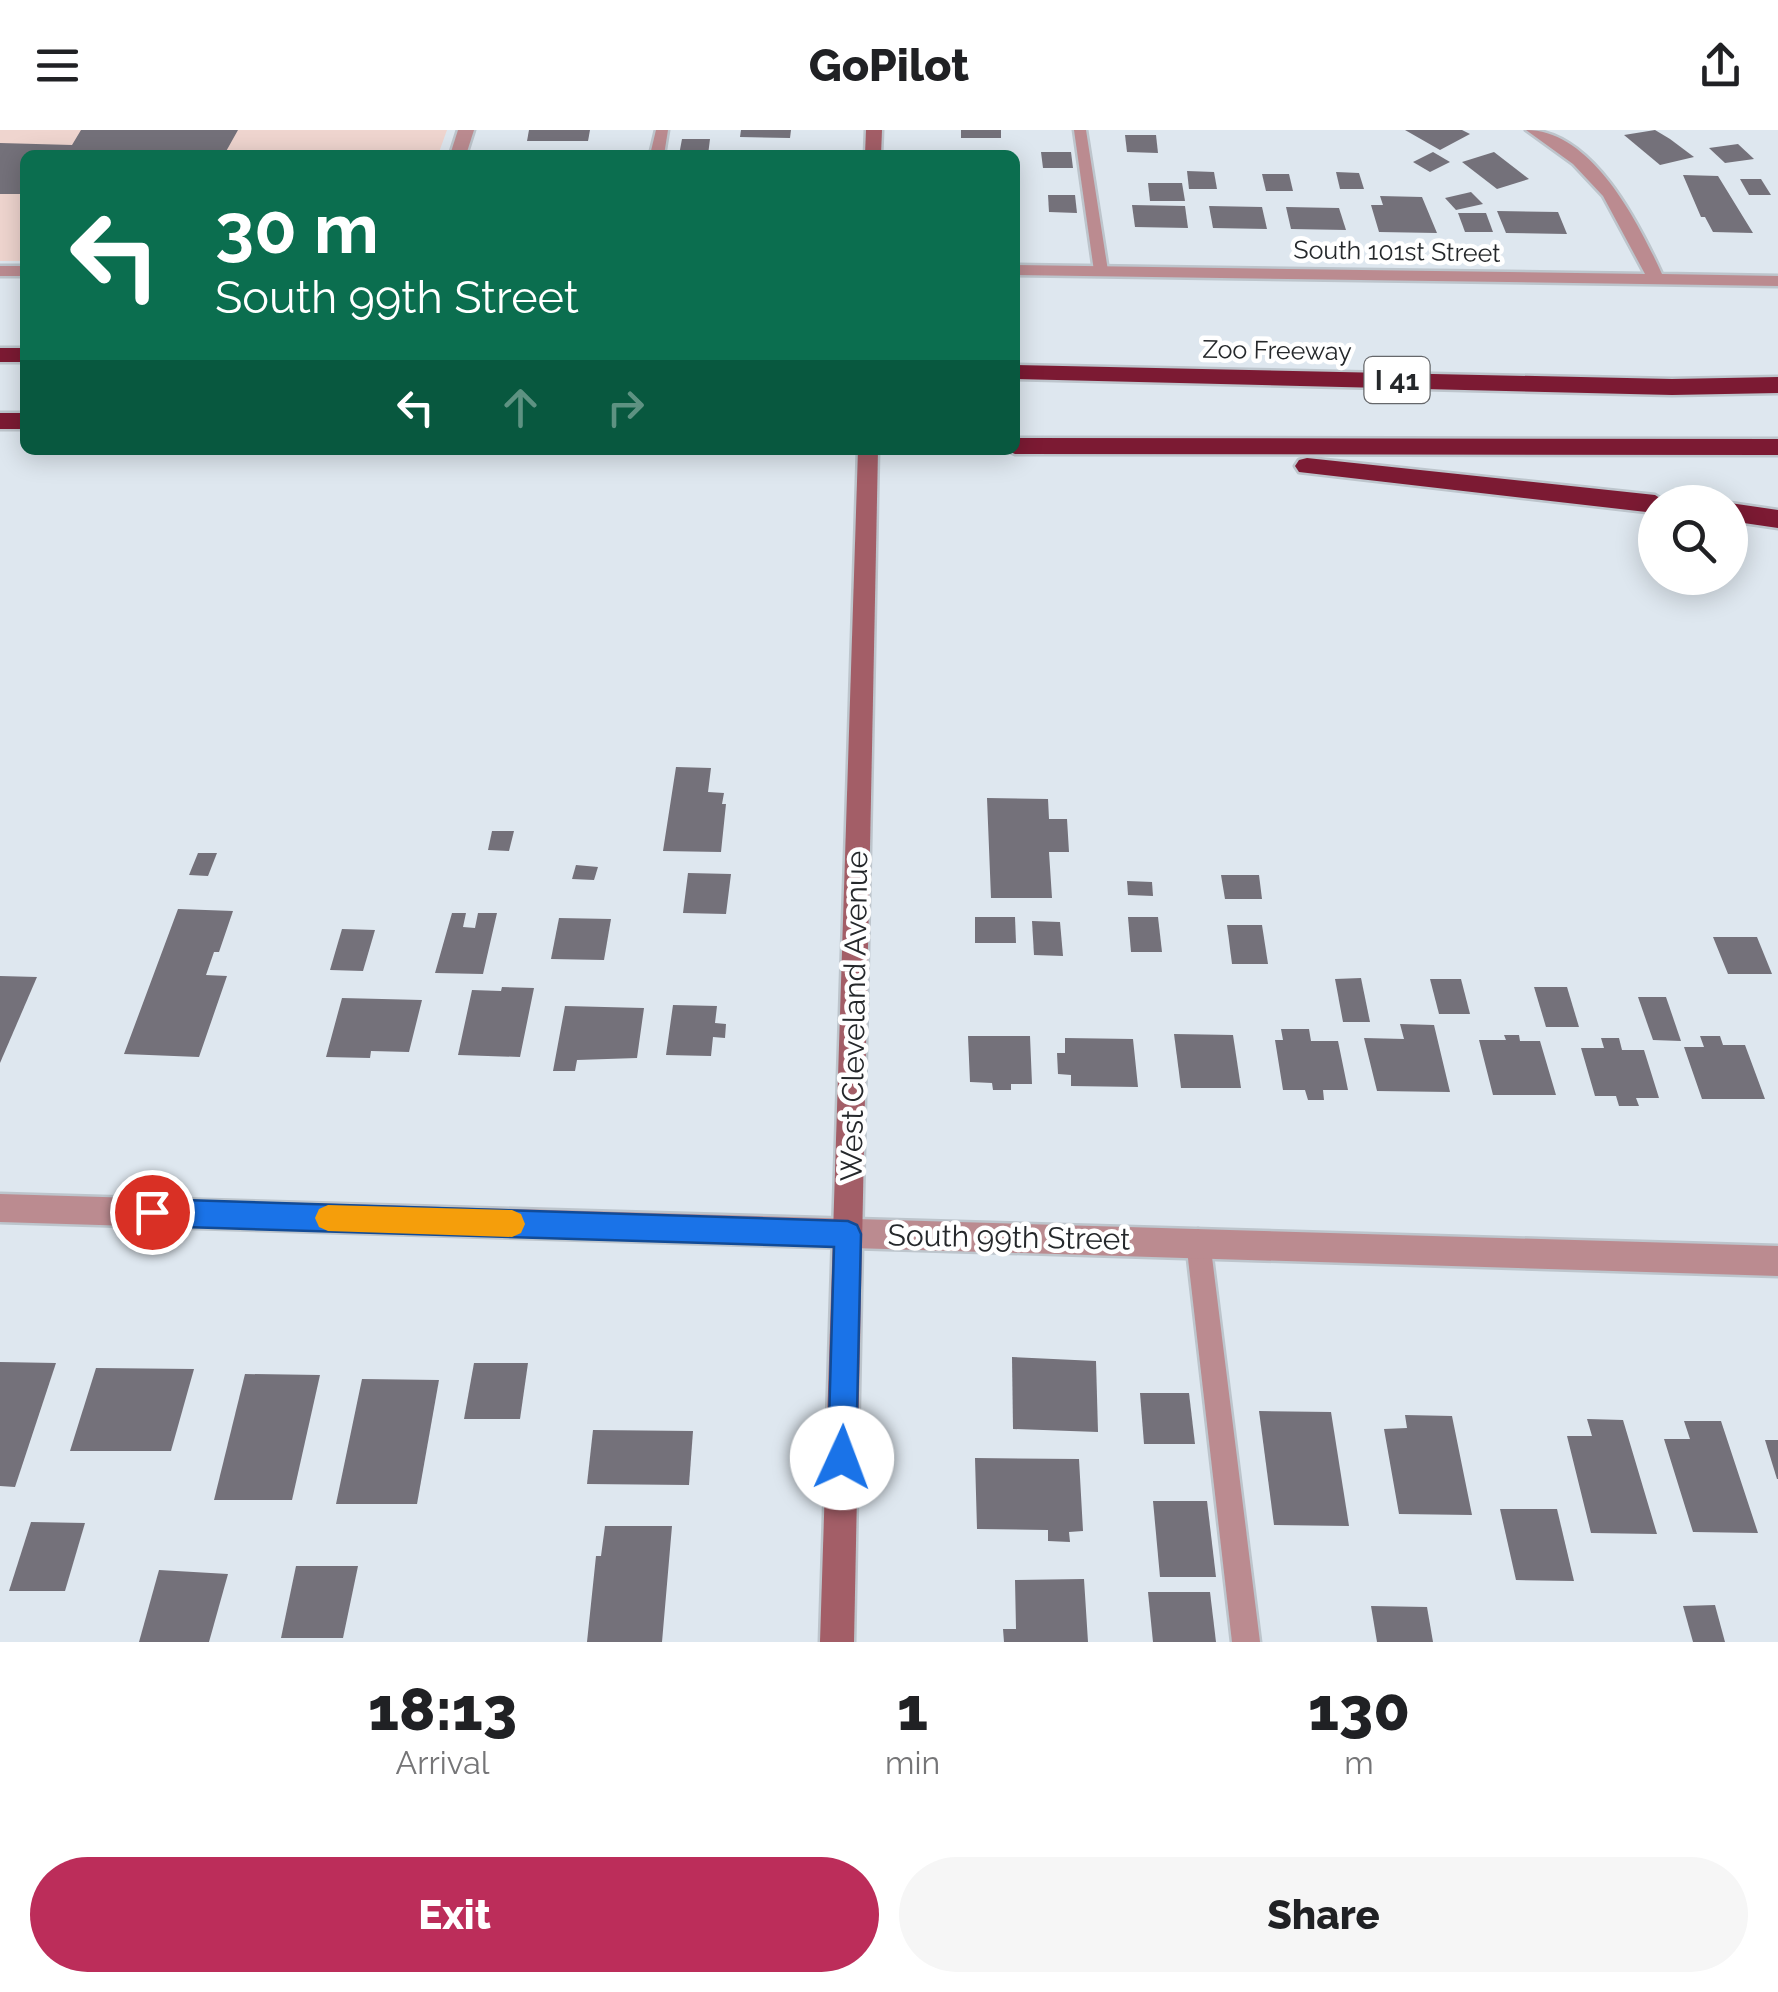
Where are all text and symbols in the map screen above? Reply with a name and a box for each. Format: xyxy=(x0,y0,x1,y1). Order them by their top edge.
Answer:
icon: menu xyxy=(30,38,85,93)
icon: share xyxy=(1693,38,1748,93)
text: GoPilot xyxy=(809,39,969,92)
text: 30 m xyxy=(215,187,379,269)
icon: left xyxy=(50,190,180,320)
street label: South 101st Street xyxy=(1293,234,1501,268)
text: South 99th Street xyxy=(215,271,579,324)
street label: Zoo Freeway xyxy=(1202,334,1352,366)
road number: I 41 xyxy=(1364,357,1430,403)
icon: left xyxy=(388,380,443,435)
icon: ahead xyxy=(493,380,548,435)
icon: right xyxy=(598,380,653,435)
map controls xyxy=(1638,485,1748,595)
button: search xyxy=(1638,485,1748,595)
street label: West Cleveland Avenue xyxy=(834,850,874,1182)
pin xyxy=(110,1170,195,1255)
icon: arrive xyxy=(125,1185,180,1240)
street label: South 99th Street xyxy=(887,1217,1131,1257)
position arrow xyxy=(790,1406,894,1510)
text: 18:13 xyxy=(368,1674,517,1744)
text: 1 xyxy=(897,1674,928,1744)
text: 130 xyxy=(1308,1674,1410,1744)
text: Arrival xyxy=(396,1744,489,1781)
text: min xyxy=(885,1744,940,1781)
text: m xyxy=(1344,1744,1374,1781)
button: Exit xyxy=(30,1857,879,1972)
button: Share xyxy=(899,1857,1748,1972)

